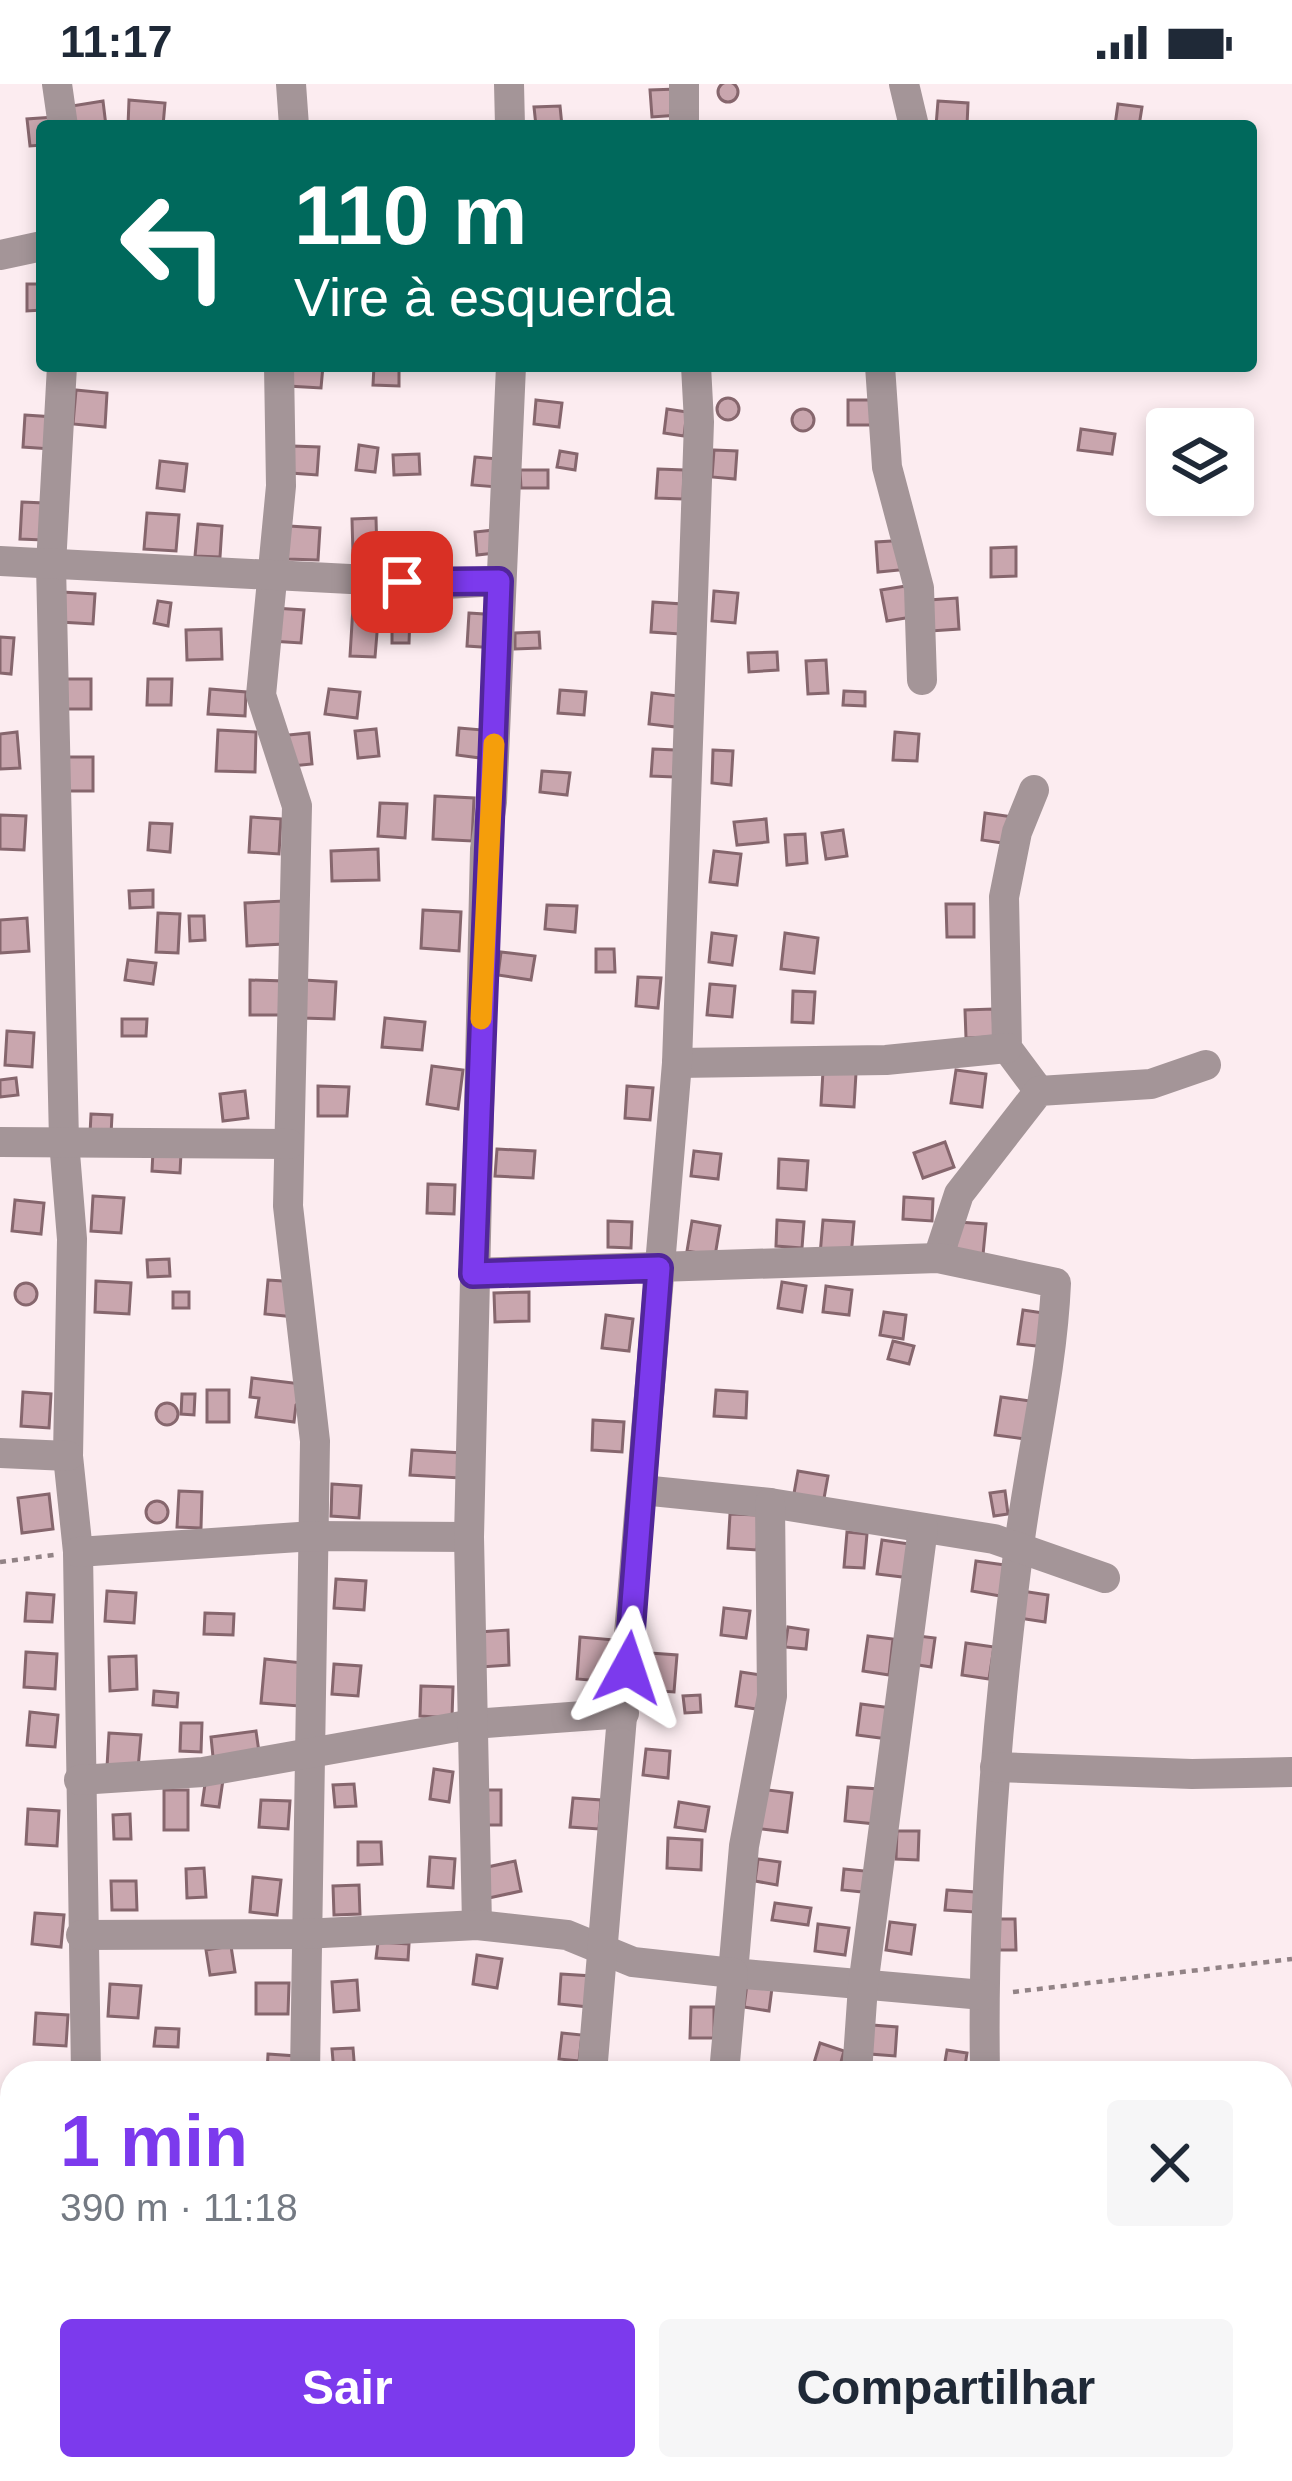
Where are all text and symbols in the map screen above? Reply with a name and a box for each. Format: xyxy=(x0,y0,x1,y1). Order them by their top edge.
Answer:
text: 11:17 xyxy=(60,16,173,67)
icon: left xyxy=(96,168,252,324)
text: 110 m xyxy=(294,168,528,262)
text: Vire à esquerda xyxy=(294,267,674,327)
map controls xyxy=(1146,408,1254,516)
button: layers xyxy=(1146,408,1254,516)
pin xyxy=(351,531,453,633)
icon: arrive xyxy=(369,549,435,615)
position arrow xyxy=(565,1605,691,1731)
button: close xyxy=(1107,2100,1233,2226)
text: 1 min xyxy=(60,2101,248,2181)
text: 390 m · 11:18 xyxy=(60,2186,298,2229)
button: Sair xyxy=(60,2319,635,2457)
button: Compartilhar xyxy=(659,2319,1233,2457)

